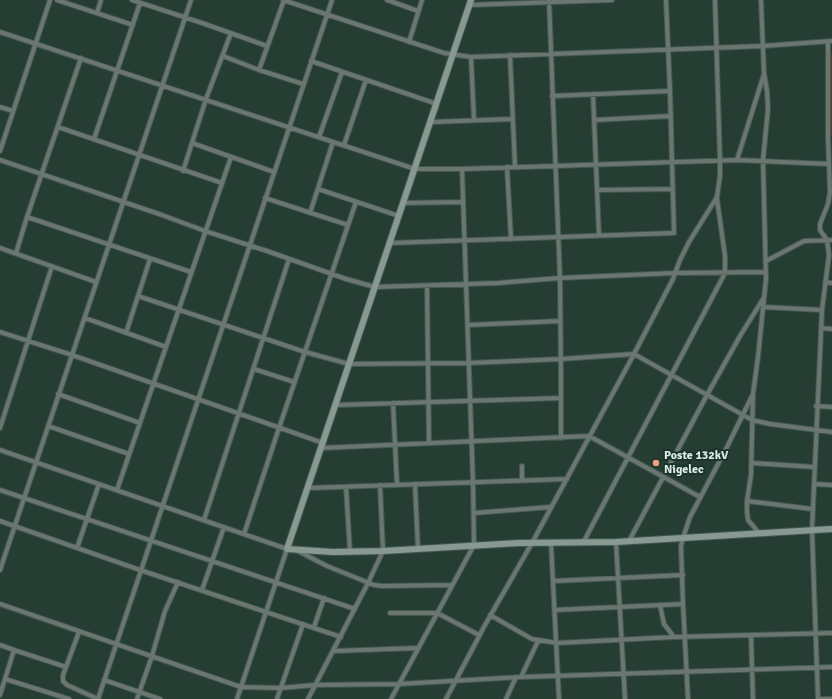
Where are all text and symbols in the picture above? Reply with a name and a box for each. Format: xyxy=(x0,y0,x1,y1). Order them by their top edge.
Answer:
place label: Poste 132kV Nigelec xyxy=(664,449,728,477)
marker: Poste 132kV Nigelec xyxy=(651,458,661,468)

